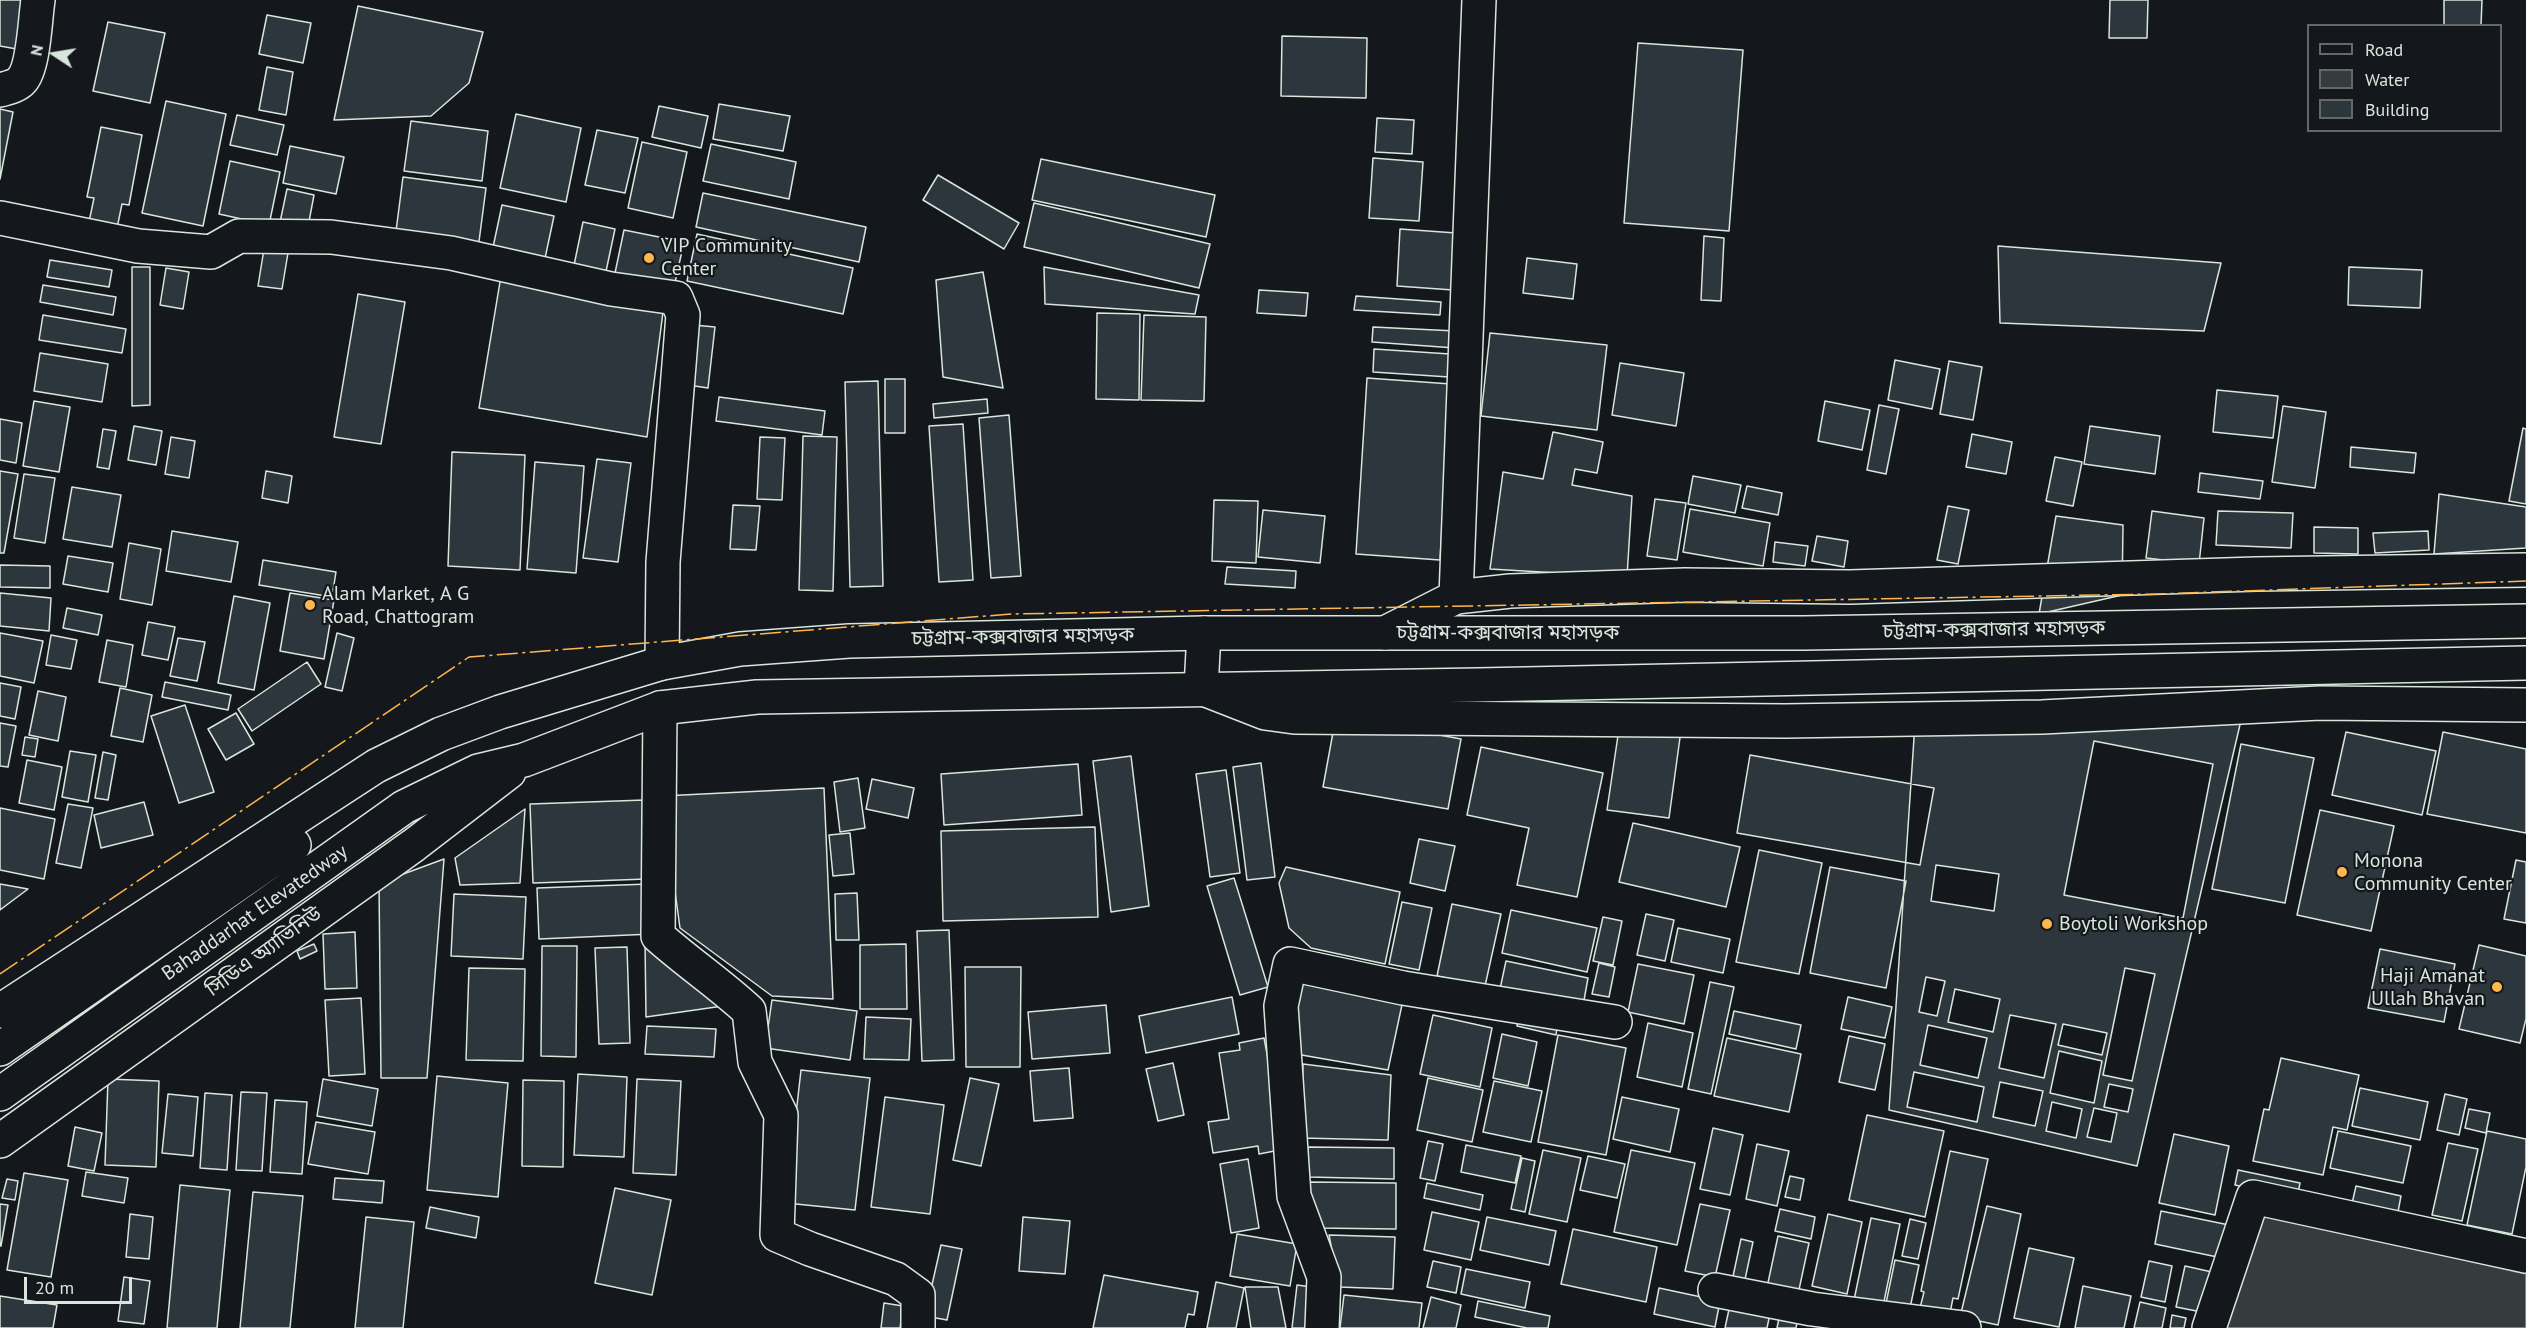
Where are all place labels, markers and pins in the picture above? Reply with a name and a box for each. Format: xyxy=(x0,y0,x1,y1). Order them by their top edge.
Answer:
place label: VIP Community Center xyxy=(661,234,792,281)
marker: VIP Community Center xyxy=(642,251,656,265)
place label: Alam Market, A G Road, Chattogram xyxy=(322,582,474,629)
marker: Alam Market, A G Road, Chattogram xyxy=(303,598,317,612)
place label: Monona Community Center xyxy=(2354,849,2512,896)
marker: Monona Community Center xyxy=(2335,865,2349,879)
place label: Boytoli Workshop xyxy=(2059,912,2208,936)
marker: Boytoli Workshop xyxy=(2040,917,2054,931)
place label: Haji Amanat Ullah Bhavan xyxy=(2371,964,2485,1011)
marker: Haji Amanat Ullah Bhavan xyxy=(2490,980,2504,994)

